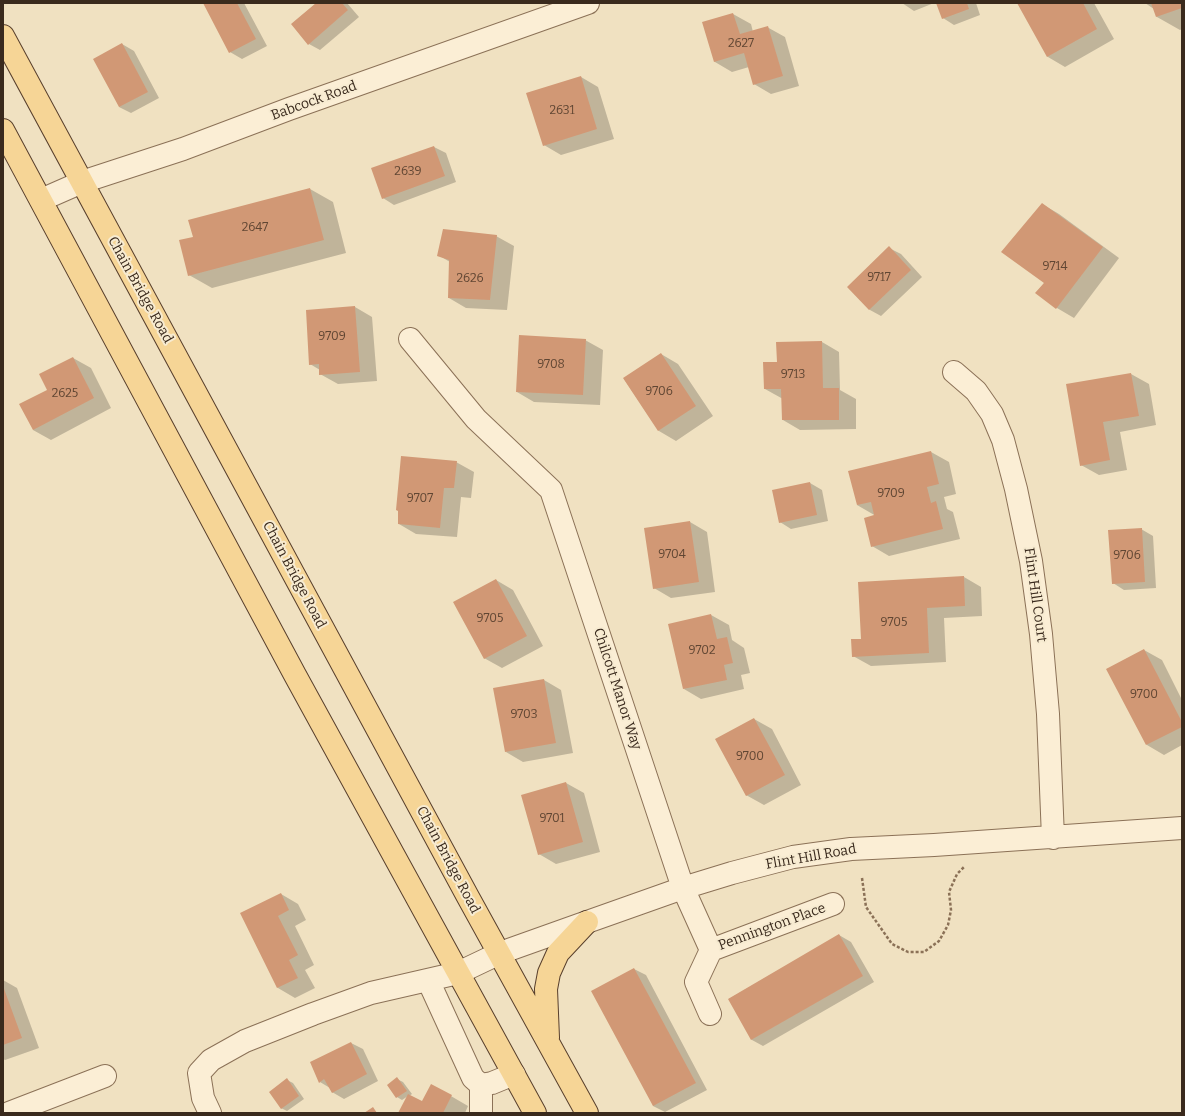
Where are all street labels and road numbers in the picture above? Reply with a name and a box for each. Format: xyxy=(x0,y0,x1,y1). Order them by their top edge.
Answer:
street label: Babcock Road xyxy=(269,78,359,124)
street label: Chain Bridge Road xyxy=(104,234,176,346)
street label: Chain Bridge Road xyxy=(259,518,329,632)
street label: Flint Hill Court xyxy=(1020,547,1050,643)
street label: Chilcott Manor Way xyxy=(589,626,645,752)
street label: Chain Bridge Road xyxy=(413,803,483,917)
street label: Flint Hill Road xyxy=(764,841,858,873)
street label: Pennington Place xyxy=(716,900,828,954)

